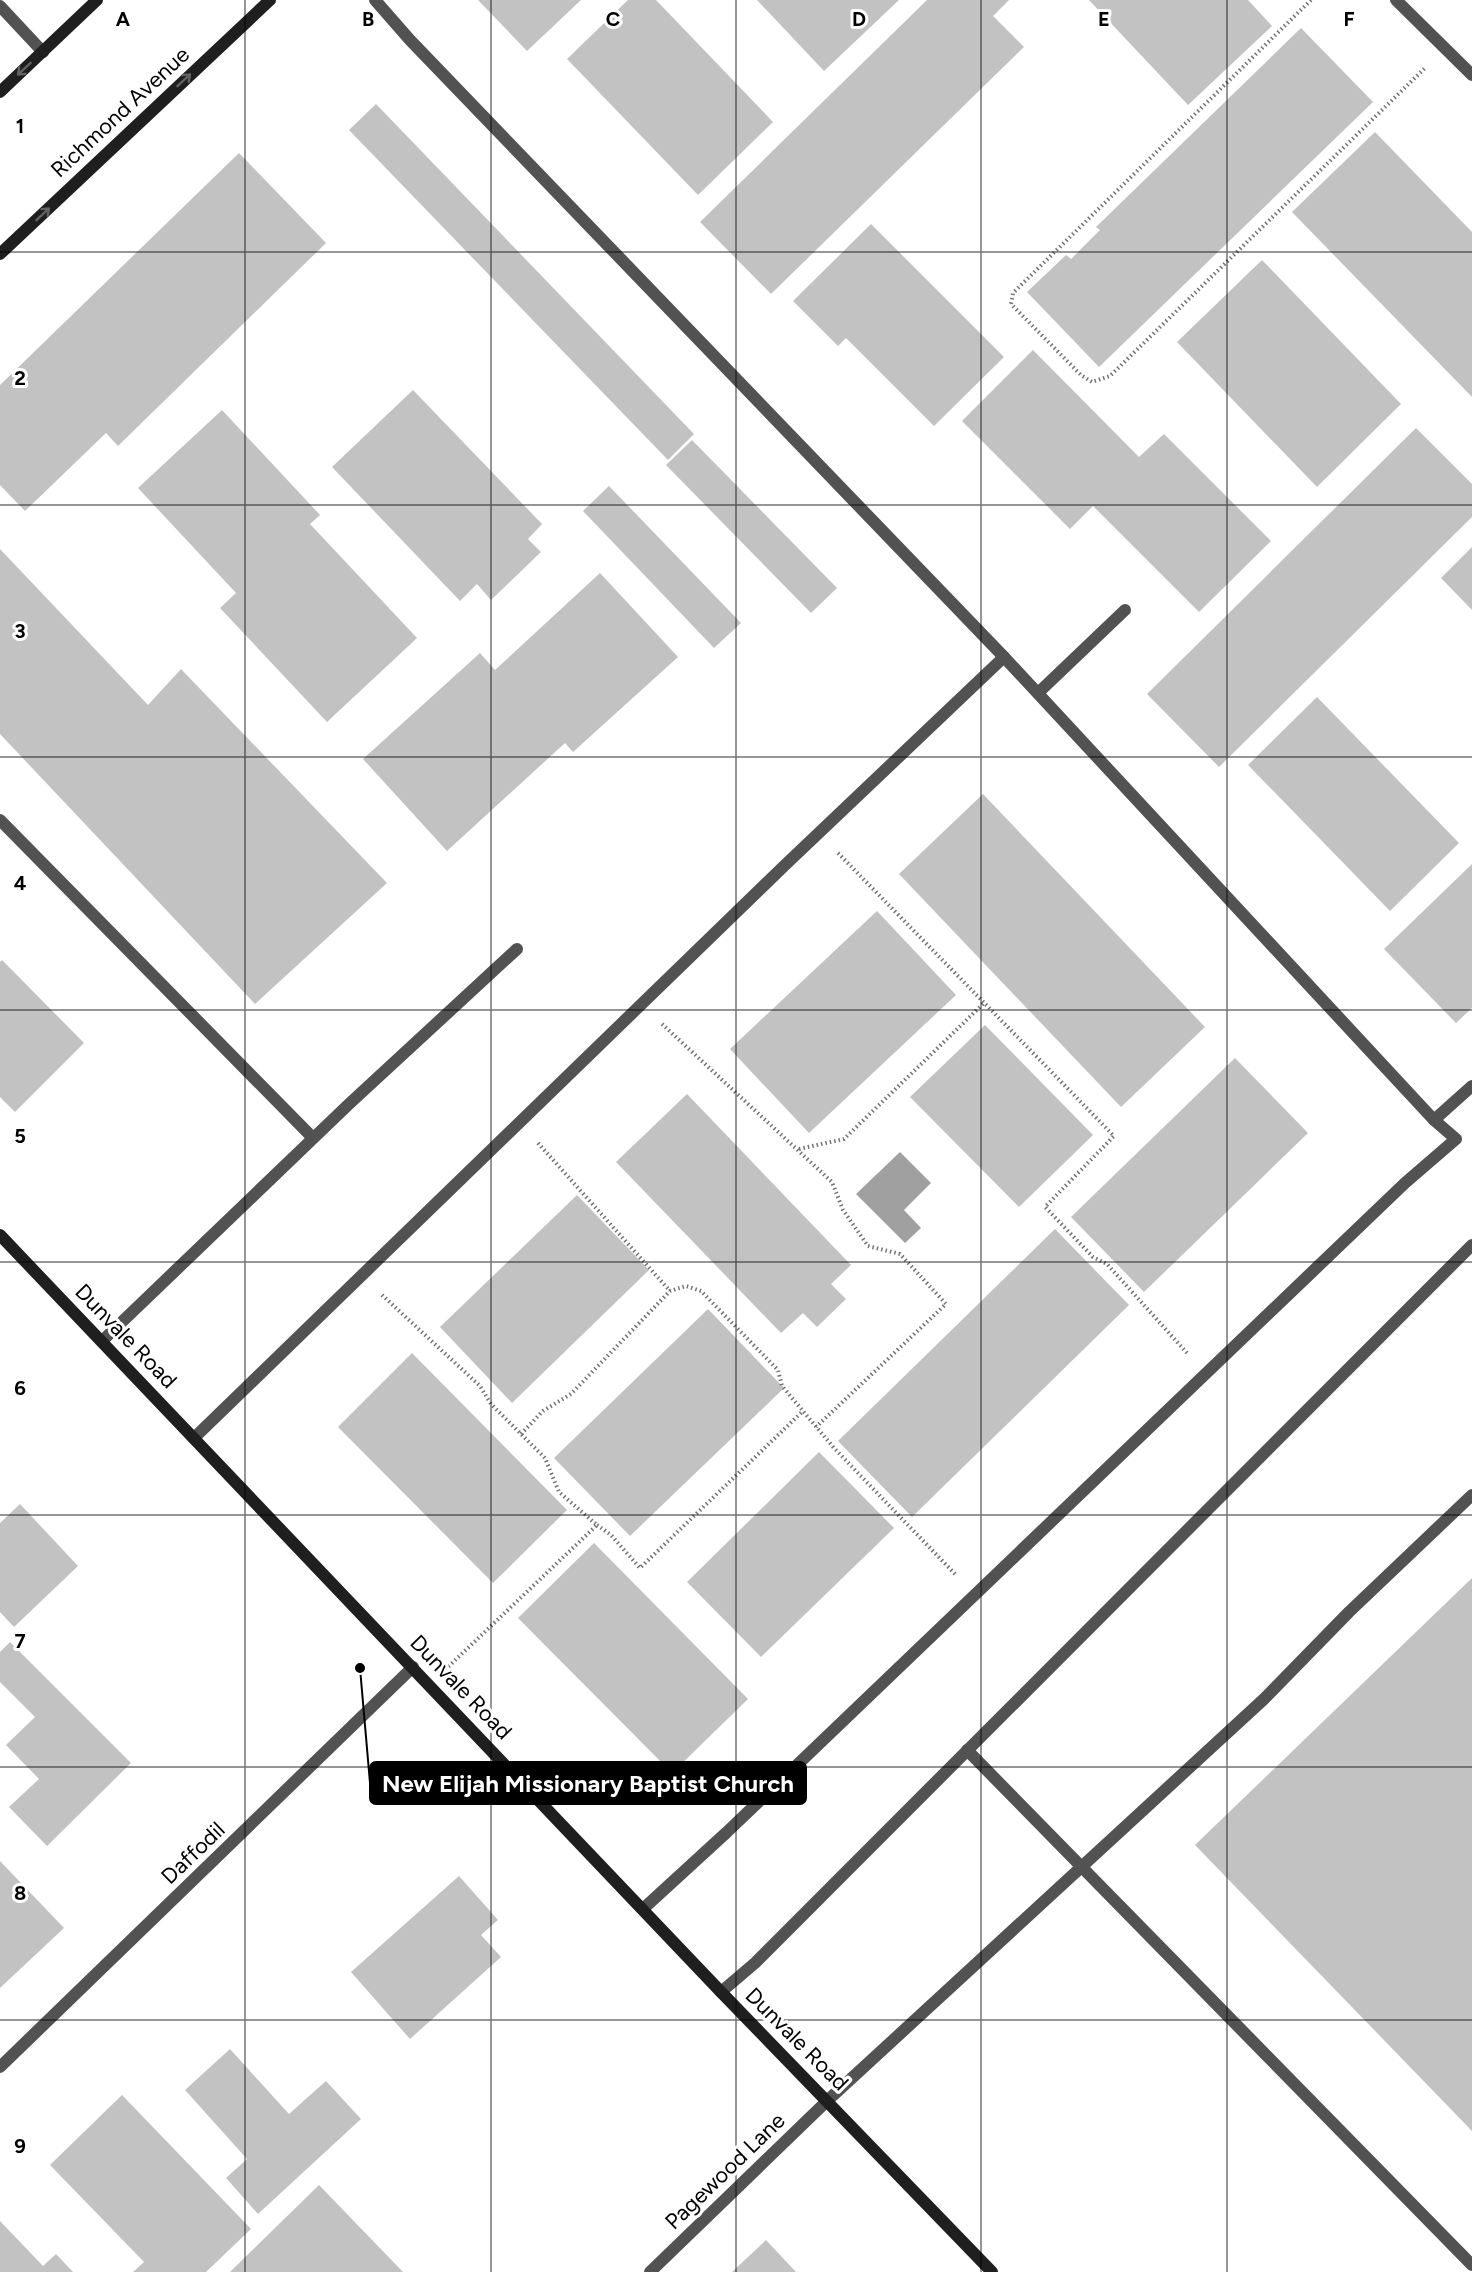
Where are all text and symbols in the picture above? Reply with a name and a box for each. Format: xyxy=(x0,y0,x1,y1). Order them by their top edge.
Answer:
text: A xyxy=(116,7,131,31)
text: B xyxy=(362,7,374,31)
text: C xyxy=(606,7,620,31)
text: D xyxy=(852,7,866,31)
text: E xyxy=(1098,7,1110,31)
text: F xyxy=(1343,7,1355,31)
street label: Richmond Avenue xyxy=(45,41,195,183)
one-way arrow xyxy=(17,62,32,76)
one-way arrow xyxy=(177,73,192,88)
text: 1 xyxy=(16,114,24,138)
one-way arrow xyxy=(35,207,50,221)
text: 2 xyxy=(14,366,26,390)
text: 3 xyxy=(14,619,26,643)
text: 4 xyxy=(14,871,27,895)
text: 5 xyxy=(14,1124,26,1148)
street label: Dunvale Road xyxy=(69,1278,183,1394)
text: 6 xyxy=(14,1376,26,1400)
text: 7 xyxy=(14,1629,26,1653)
street label: Dunvale Road xyxy=(404,1629,518,1745)
callout: New Elijah Missionary Baptist Church xyxy=(370,1762,806,1804)
text: New Elijah Missionary Baptist Church xyxy=(382,1769,794,1798)
street label: Daffodil xyxy=(156,1816,230,1890)
text: 8 xyxy=(14,1881,26,1905)
street label: Dunvale Road xyxy=(740,1982,854,2096)
street label: Pagewood Lane xyxy=(659,2107,791,2235)
text: 9 xyxy=(14,2134,26,2158)

